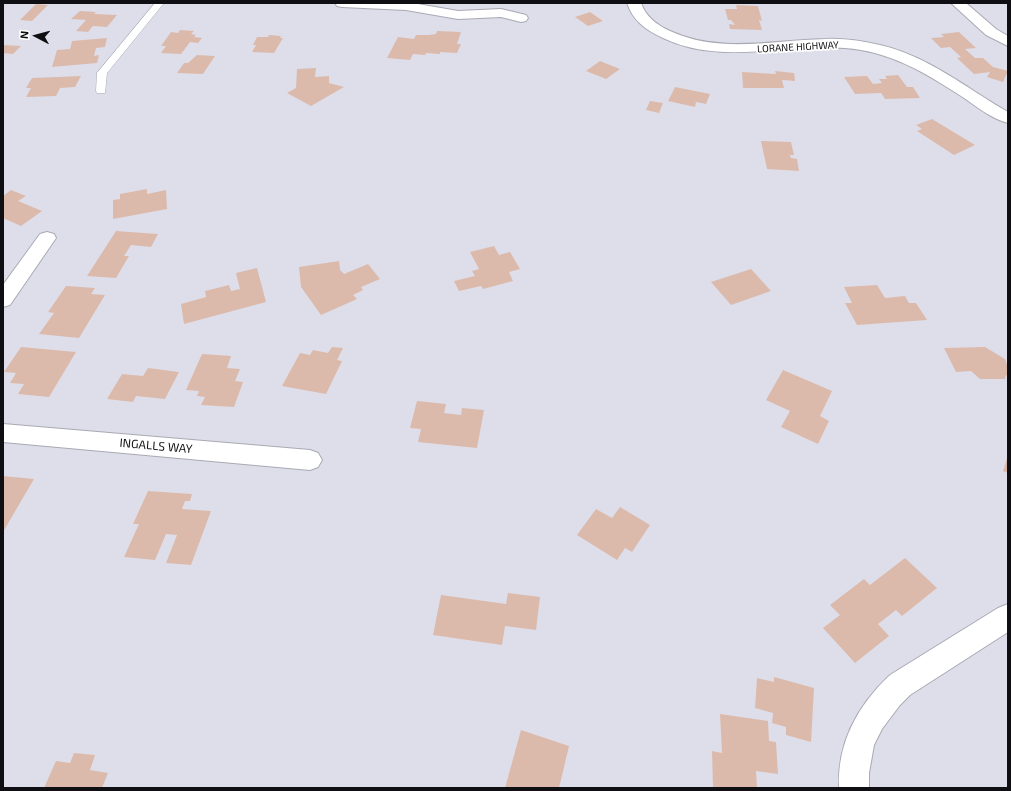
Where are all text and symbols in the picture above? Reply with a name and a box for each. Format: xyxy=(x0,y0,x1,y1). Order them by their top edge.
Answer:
north arrow xyxy=(16,16,56,56)
text: N xyxy=(17,30,30,39)
street label: LORANE HIGHWAY xyxy=(757,39,839,55)
street label: INGALLS WAY xyxy=(119,436,193,456)

